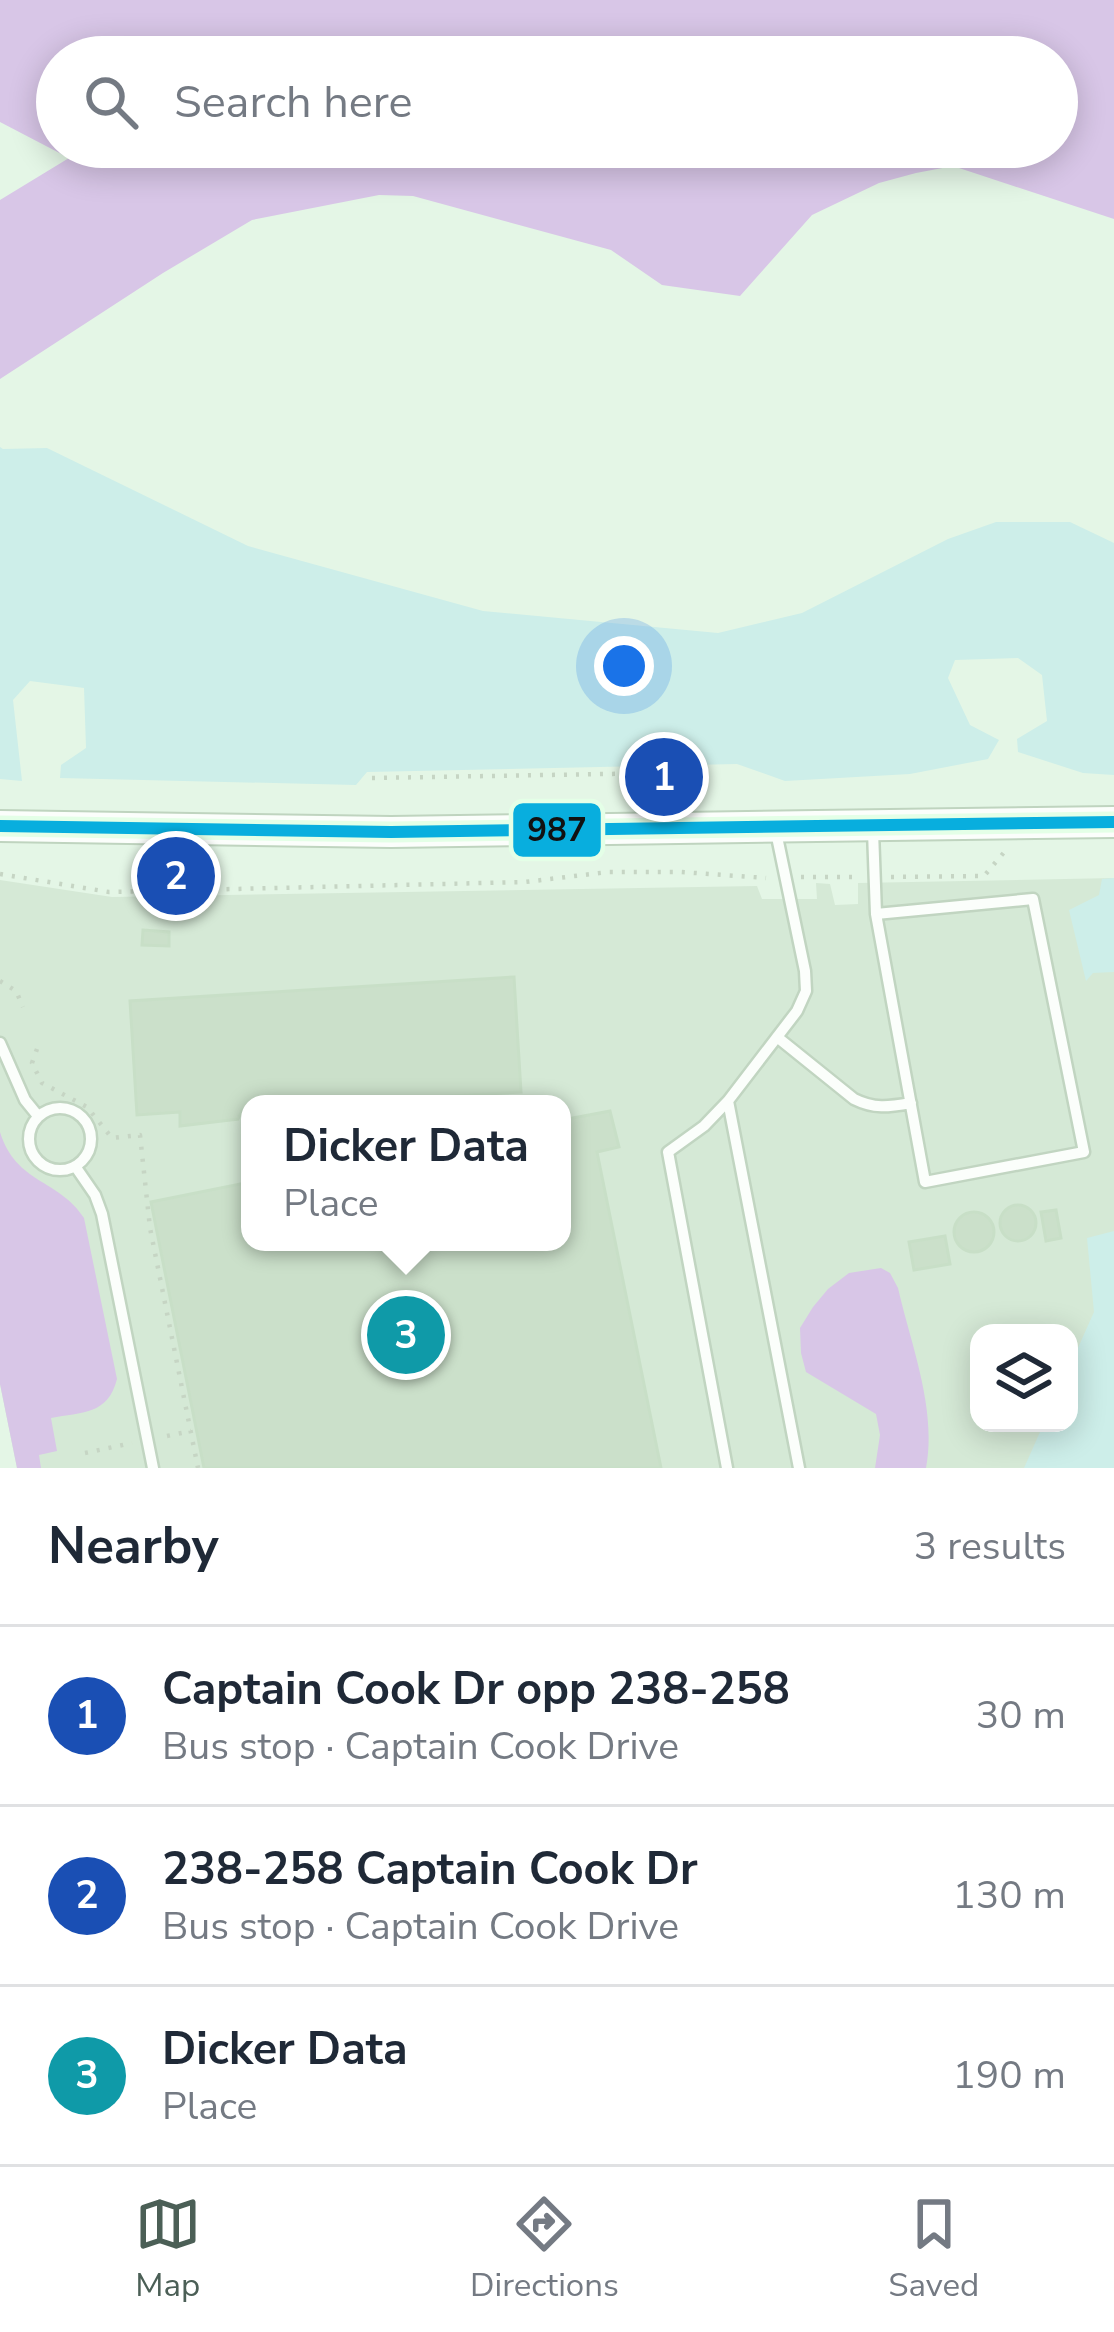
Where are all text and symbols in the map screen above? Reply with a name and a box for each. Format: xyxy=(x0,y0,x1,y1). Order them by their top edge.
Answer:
search box xyxy=(36,36,1078,168)
icon: search xyxy=(78,69,144,135)
text: Search here xyxy=(174,72,413,133)
your location xyxy=(594,636,654,696)
pin: 1 xyxy=(625,732,703,822)
line badge: 987 xyxy=(511,801,603,859)
text: 987 xyxy=(527,808,587,853)
pin: 2 xyxy=(137,831,215,921)
popup xyxy=(241,1095,571,1251)
text: Dicker Data xyxy=(283,1116,529,1177)
text: Place xyxy=(283,1177,379,1230)
pin: 3 xyxy=(367,1290,445,1380)
map controls xyxy=(970,1324,1078,1432)
button: layers xyxy=(970,1324,1078,1432)
text: Nearby xyxy=(48,1511,219,1581)
text: 3 results xyxy=(914,1520,1066,1573)
text: Captain Cook Dr opp 238-258 xyxy=(162,1659,790,1720)
text: 1 xyxy=(75,1689,99,1742)
text: 30 m xyxy=(976,1689,1066,1742)
text: Bus stop · Captain Cook Drive xyxy=(162,1720,679,1773)
text: 238-258 Captain Cook Dr xyxy=(162,1839,698,1900)
text: 2 xyxy=(75,1869,99,1922)
text: 130 m xyxy=(952,1869,1066,1922)
text: Bus stop · Captain Cook Drive xyxy=(162,1900,679,1953)
text: Dicker Data xyxy=(162,2019,408,2080)
text: 3 xyxy=(75,2049,99,2102)
text: 190 m xyxy=(952,2049,1066,2102)
text: Place xyxy=(162,2080,257,2133)
tab: Map xyxy=(135,2191,201,2308)
tab: Directions xyxy=(470,2191,619,2308)
tab: Saved xyxy=(888,2191,979,2308)

